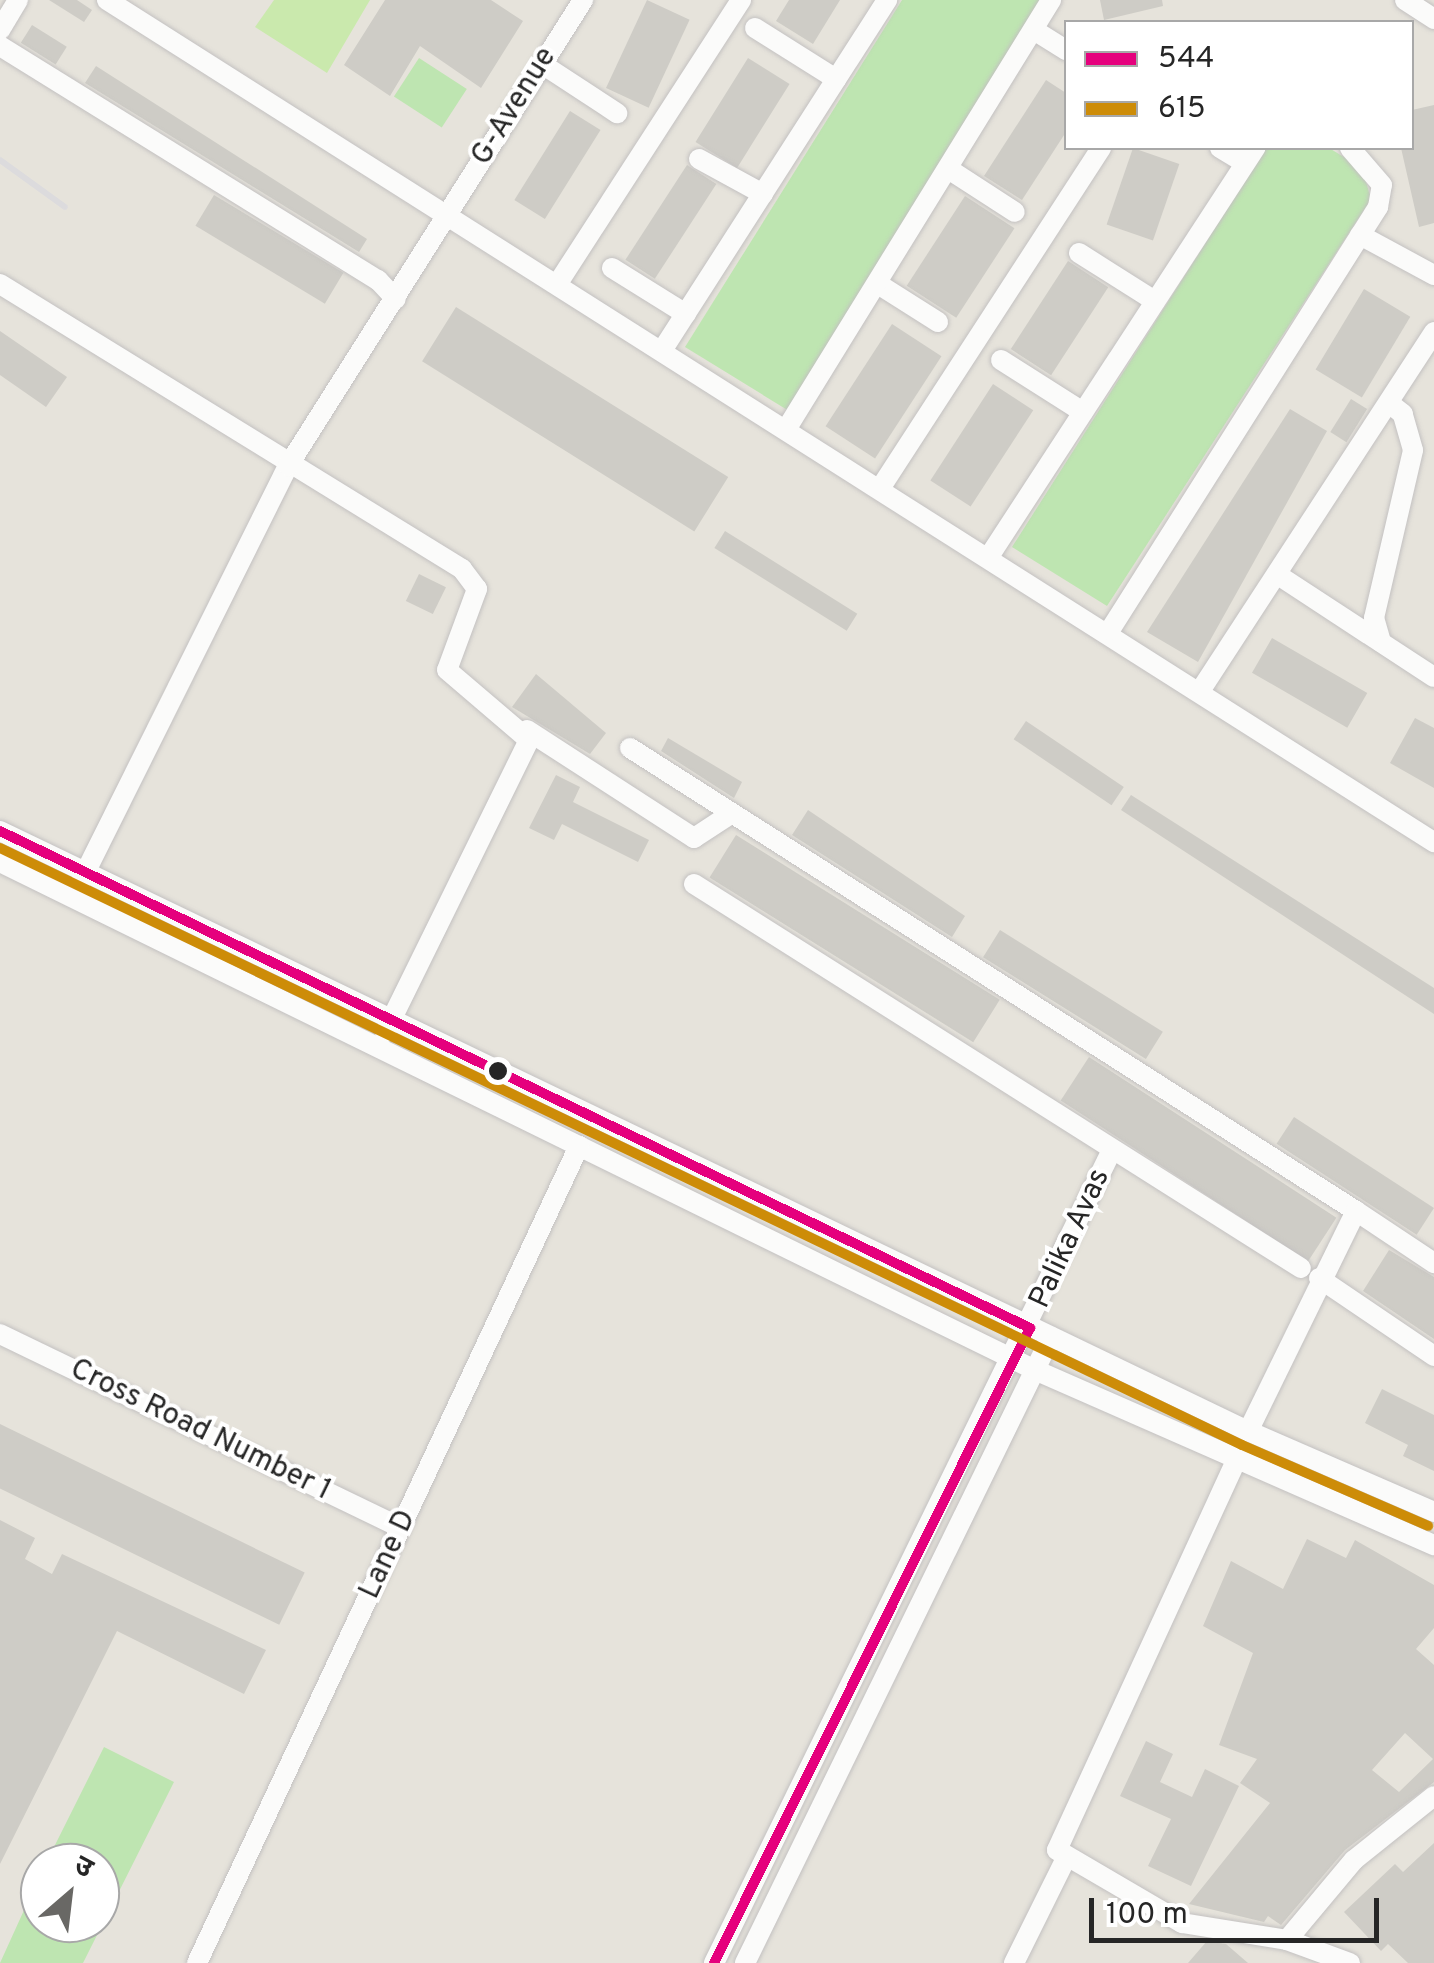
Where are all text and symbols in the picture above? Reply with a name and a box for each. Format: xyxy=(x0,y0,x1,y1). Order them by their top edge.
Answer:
legend xyxy=(1064,20,1414,150)
street label: G-Avenue xyxy=(465,41,565,173)
text: 544 xyxy=(1158,41,1215,78)
text: 615 xyxy=(1158,91,1206,128)
unlabelled marker xyxy=(488,1061,508,1081)
street label: Palika Avas xyxy=(1023,1163,1119,1315)
street label: Cross Road Number 1 xyxy=(64,1352,336,1510)
street label: Lane D xyxy=(353,1505,425,1605)
north arrow xyxy=(20,1843,120,1943)
text: उ xyxy=(67,1849,99,1888)
scale bar xyxy=(1094,1878,1384,1940)
text: 100 m xyxy=(1106,1897,1188,1934)

